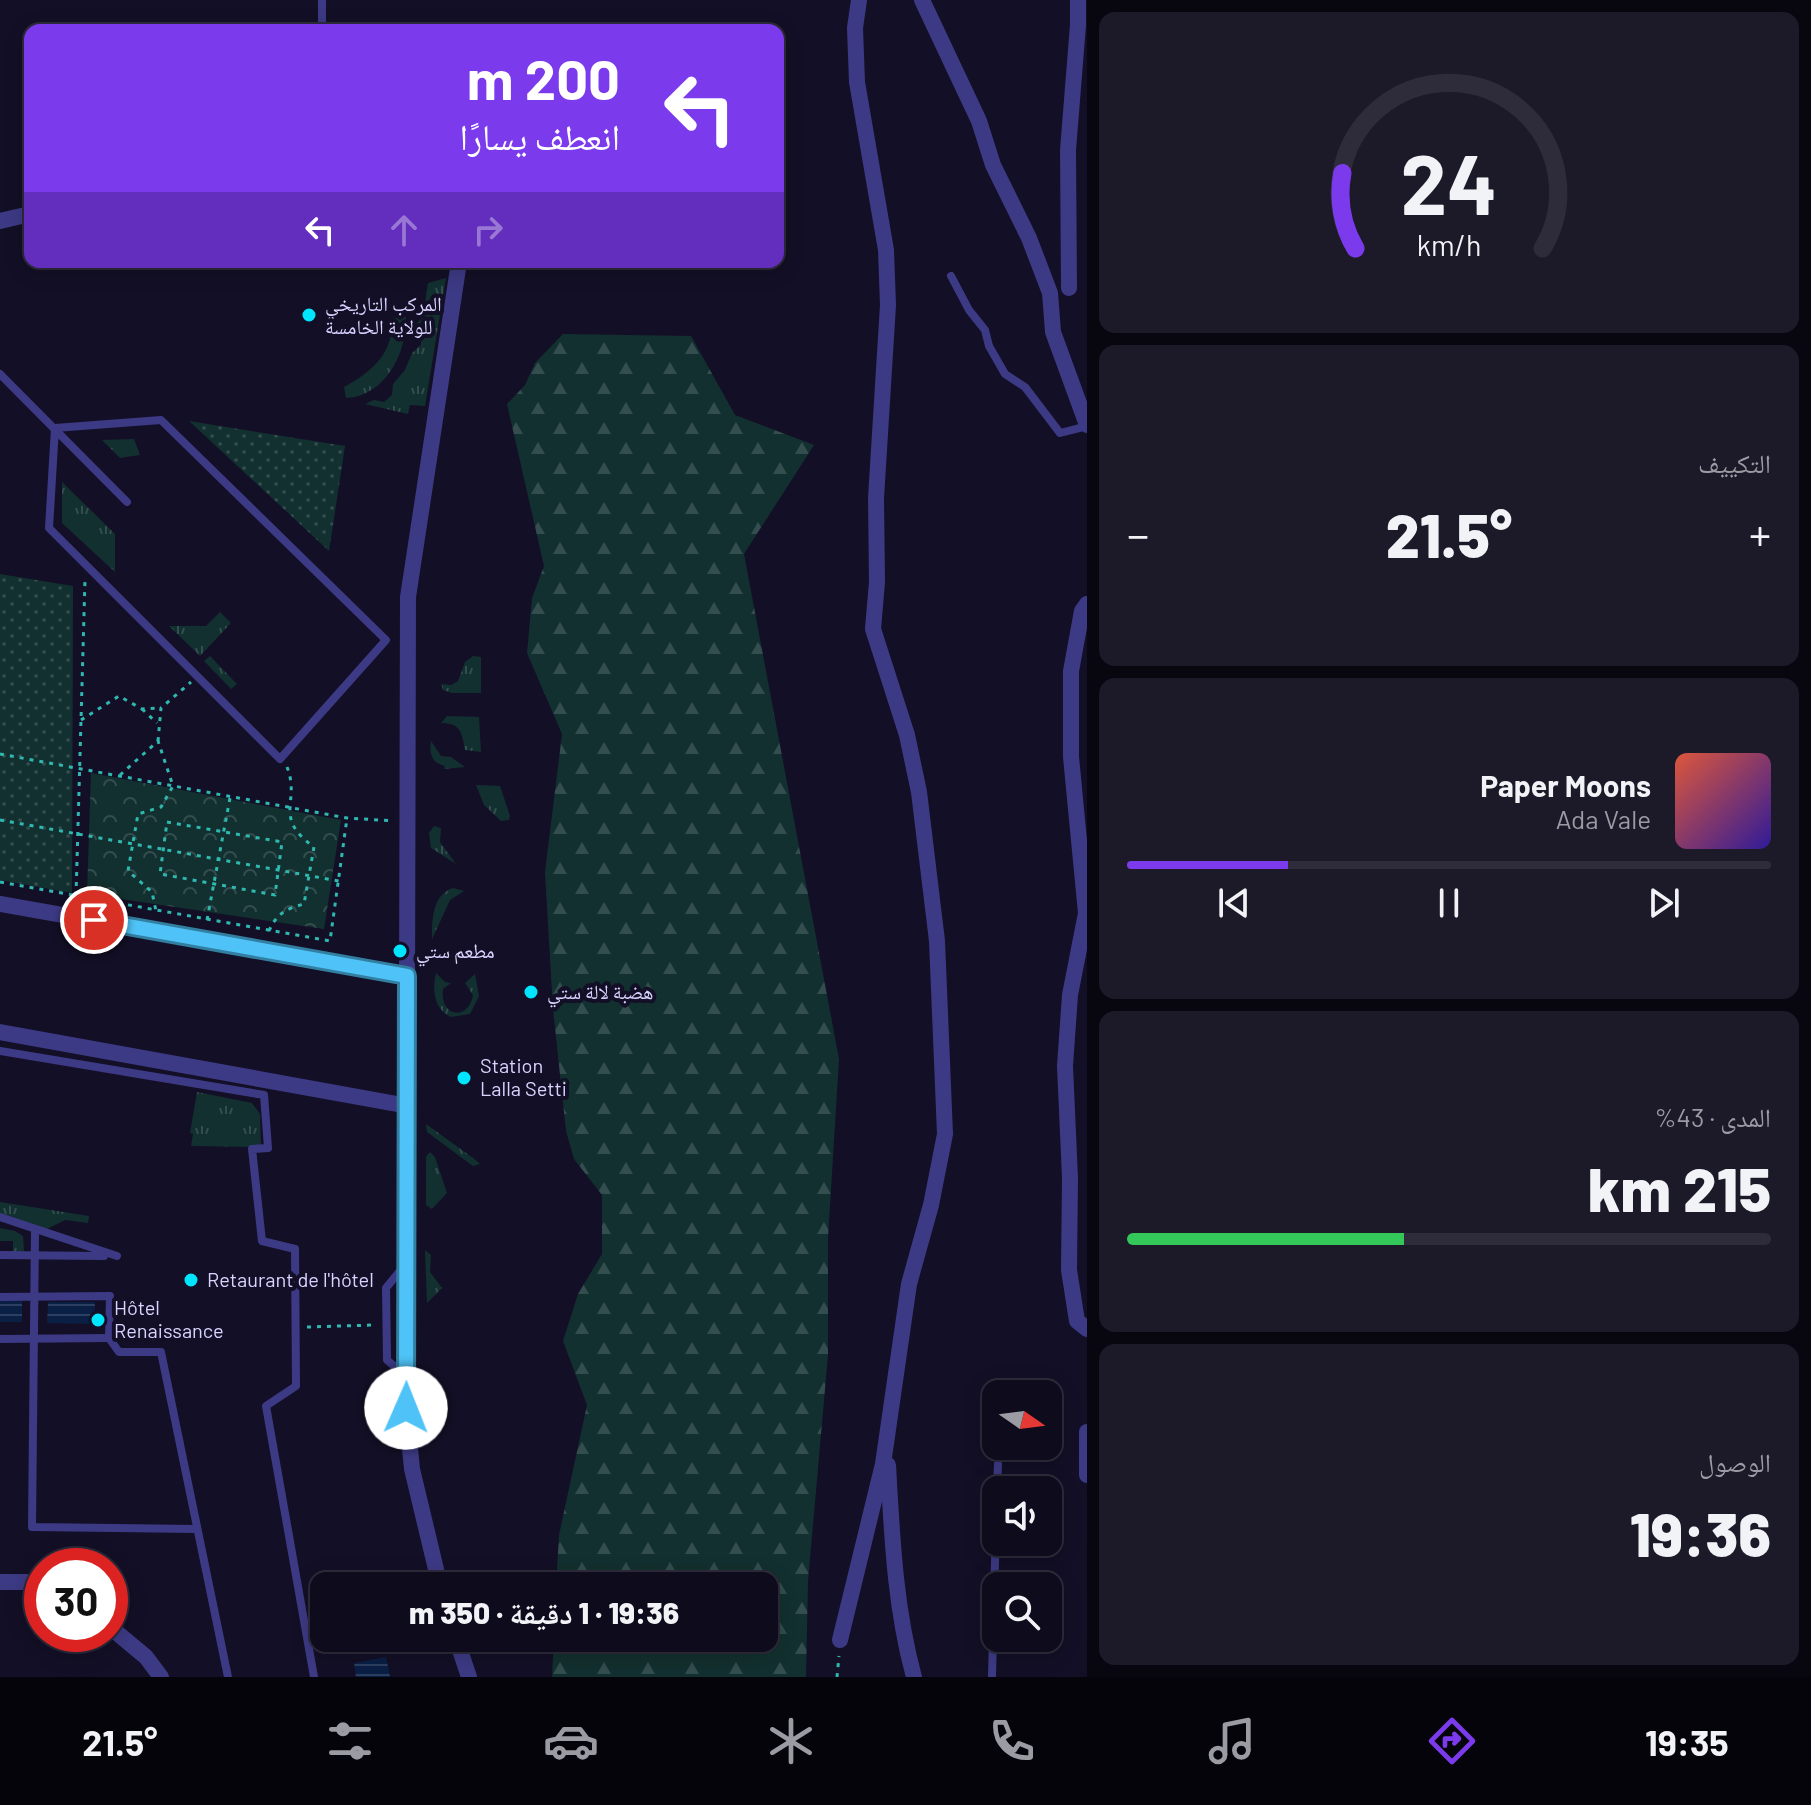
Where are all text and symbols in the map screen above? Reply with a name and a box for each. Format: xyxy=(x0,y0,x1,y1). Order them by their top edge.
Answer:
text: 200 m xyxy=(467,44,620,111)
icon: left xyxy=(648,56,752,160)
text: انعطف يسارًا xyxy=(460,114,620,157)
text: 24 xyxy=(1401,131,1497,231)
icon: left xyxy=(298,208,342,252)
icon: ahead xyxy=(382,208,426,252)
icon: right xyxy=(466,208,510,252)
text: km/h xyxy=(1417,227,1481,262)
place label: المركب التاريخي للولاية الخامسة xyxy=(325,291,442,338)
marker: المركب التاريخي للولاية الخامسة xyxy=(300,306,318,324)
text: التكييف xyxy=(1698,447,1771,478)
text: 21.5° xyxy=(1386,498,1512,570)
text: − xyxy=(1127,507,1149,560)
text: + xyxy=(1749,507,1771,560)
text: Paper Moons xyxy=(1480,767,1651,803)
text: Ada Vale xyxy=(1556,803,1651,834)
icon: previous xyxy=(1212,881,1256,925)
icon: pause xyxy=(1427,881,1471,925)
icon: next xyxy=(1642,881,1686,925)
pin xyxy=(60,886,128,954)
icon: arrive xyxy=(72,898,116,942)
place label: مطعم ستي xyxy=(416,938,495,967)
marker: مطعم ستي xyxy=(391,942,409,960)
place label: هضبة لالة ستي xyxy=(547,979,653,1008)
marker: هضبة لالة ستي xyxy=(522,983,540,1001)
place label: Station Lalla Setti xyxy=(480,1053,567,1100)
marker: Station Lalla Setti xyxy=(455,1069,473,1087)
text: المدى · 43% xyxy=(1655,1101,1771,1132)
text: 215 km xyxy=(1588,1152,1771,1224)
place label: Retaurant de l'hôtel xyxy=(207,1267,374,1291)
marker: Retaurant de l'hôtel xyxy=(182,1271,200,1289)
place label: Hôtel Renaissance xyxy=(114,1295,224,1342)
marker: Hôtel Renaissance xyxy=(89,1311,107,1329)
position arrow xyxy=(364,1366,448,1450)
north arrow xyxy=(982,1380,1062,1460)
map controls xyxy=(982,1380,1062,1652)
text: الوصول xyxy=(1699,1446,1771,1477)
button: sound xyxy=(982,1476,1062,1556)
text: 19:36 xyxy=(1630,1497,1771,1569)
speed limit sign: 30 xyxy=(24,1548,128,1652)
button: search xyxy=(982,1572,1062,1652)
text: 19:36 · 1 دقيقة · 350 m xyxy=(409,1594,679,1630)
icon: filters xyxy=(322,1713,378,1769)
icon: car xyxy=(543,1713,599,1769)
icon: climate xyxy=(763,1713,819,1769)
icon: phone xyxy=(984,1713,1040,1769)
icon: music xyxy=(1204,1713,1260,1769)
icon: directions xyxy=(1424,1713,1480,1769)
text: 21.5° xyxy=(82,1720,158,1763)
text: 19:35 xyxy=(1645,1720,1729,1763)

